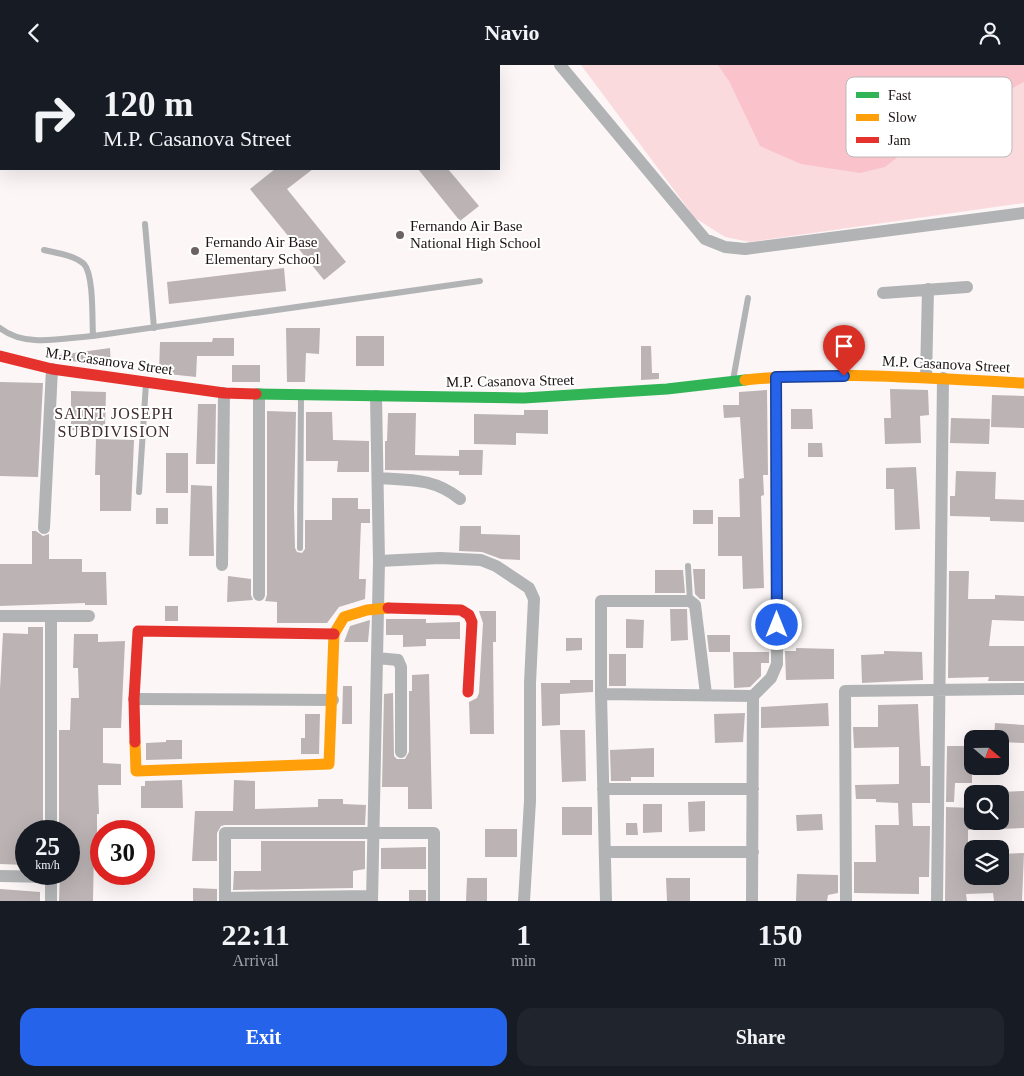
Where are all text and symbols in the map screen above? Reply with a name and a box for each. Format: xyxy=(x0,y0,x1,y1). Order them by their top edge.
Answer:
icon: back xyxy=(20,19,48,47)
icon: person xyxy=(976,19,1004,47)
text: Navio xyxy=(485,20,540,45)
legend xyxy=(846,77,1012,157)
icon: right xyxy=(20,85,85,150)
text: 120 m xyxy=(103,85,193,124)
text: Fast xyxy=(888,88,911,103)
text: Slow xyxy=(888,110,918,125)
text: M.P. Casanova Street xyxy=(103,126,291,151)
text: Jam xyxy=(888,133,911,148)
place label: Fernando Air Base National High School xyxy=(410,218,541,251)
marker: Fernando Air Base National High School xyxy=(394,229,406,241)
place label: Fernando Air Base Elementary School xyxy=(205,234,320,267)
marker: Fernando Air Base Elementary School xyxy=(189,245,201,257)
pin xyxy=(823,325,865,376)
icon: arrive xyxy=(830,332,858,360)
street label: M.P. Casanova Street xyxy=(44,344,174,378)
street label: M.P. Casanova Street xyxy=(882,353,1011,375)
street label: M.P. Casanova Street xyxy=(446,372,575,390)
district label: SAINT JOSEPH SUBDIVISION xyxy=(54,405,174,440)
position arrow xyxy=(750,598,802,650)
north arrow xyxy=(964,730,1009,775)
map controls xyxy=(964,730,1009,885)
button: search xyxy=(964,785,1009,830)
speed limit sign: 30 xyxy=(90,820,155,885)
text: 25 xyxy=(35,833,60,860)
button: layers xyxy=(964,840,1009,885)
text: km/h xyxy=(35,858,60,872)
text: 22:11 xyxy=(221,918,290,951)
text: 1 xyxy=(516,918,531,951)
text: 150 xyxy=(758,918,803,951)
text: Arrival xyxy=(233,952,279,969)
text: min xyxy=(511,952,536,969)
text: m xyxy=(774,952,786,969)
button: Exit xyxy=(20,1008,507,1066)
button: Share xyxy=(517,1008,1004,1066)

